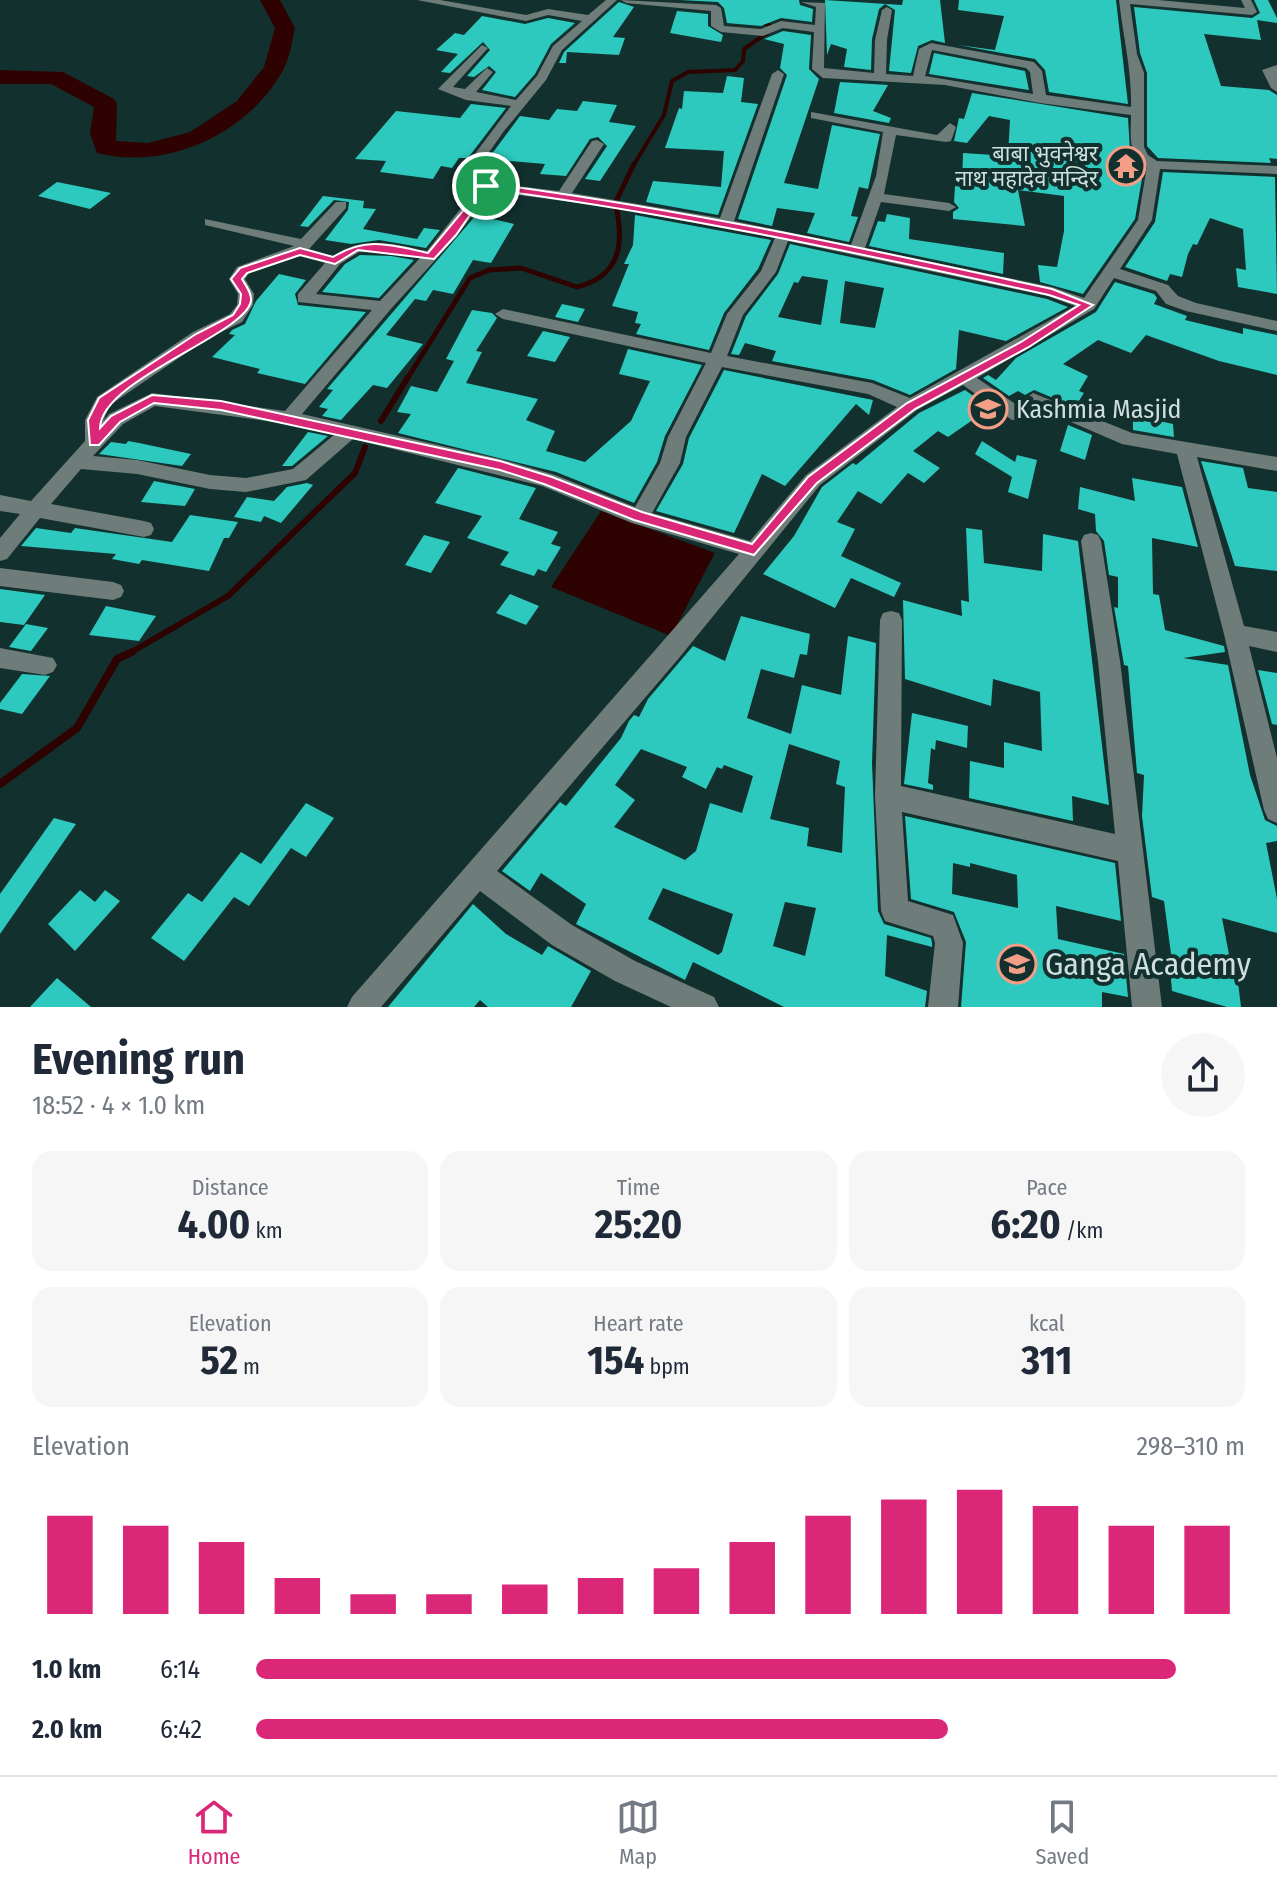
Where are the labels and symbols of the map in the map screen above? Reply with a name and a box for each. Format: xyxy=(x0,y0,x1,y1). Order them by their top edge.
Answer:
place label: बाबा भुवनेश्वर नाथ महादेव मन्दिर xyxy=(955,140,1099,192)
temple icon: बाबा भुवनेश्वर नाथ महादेव मन्दिर xyxy=(1105,145,1147,187)
pin xyxy=(452,152,520,220)
school or university icon: Kashmia Masjid xyxy=(967,388,1009,430)
place label: Kashmia Masjid xyxy=(1016,394,1182,425)
school or university icon: Ganga Academy xyxy=(996,943,1038,985)
place label: Ganga Academy xyxy=(1045,945,1252,983)

